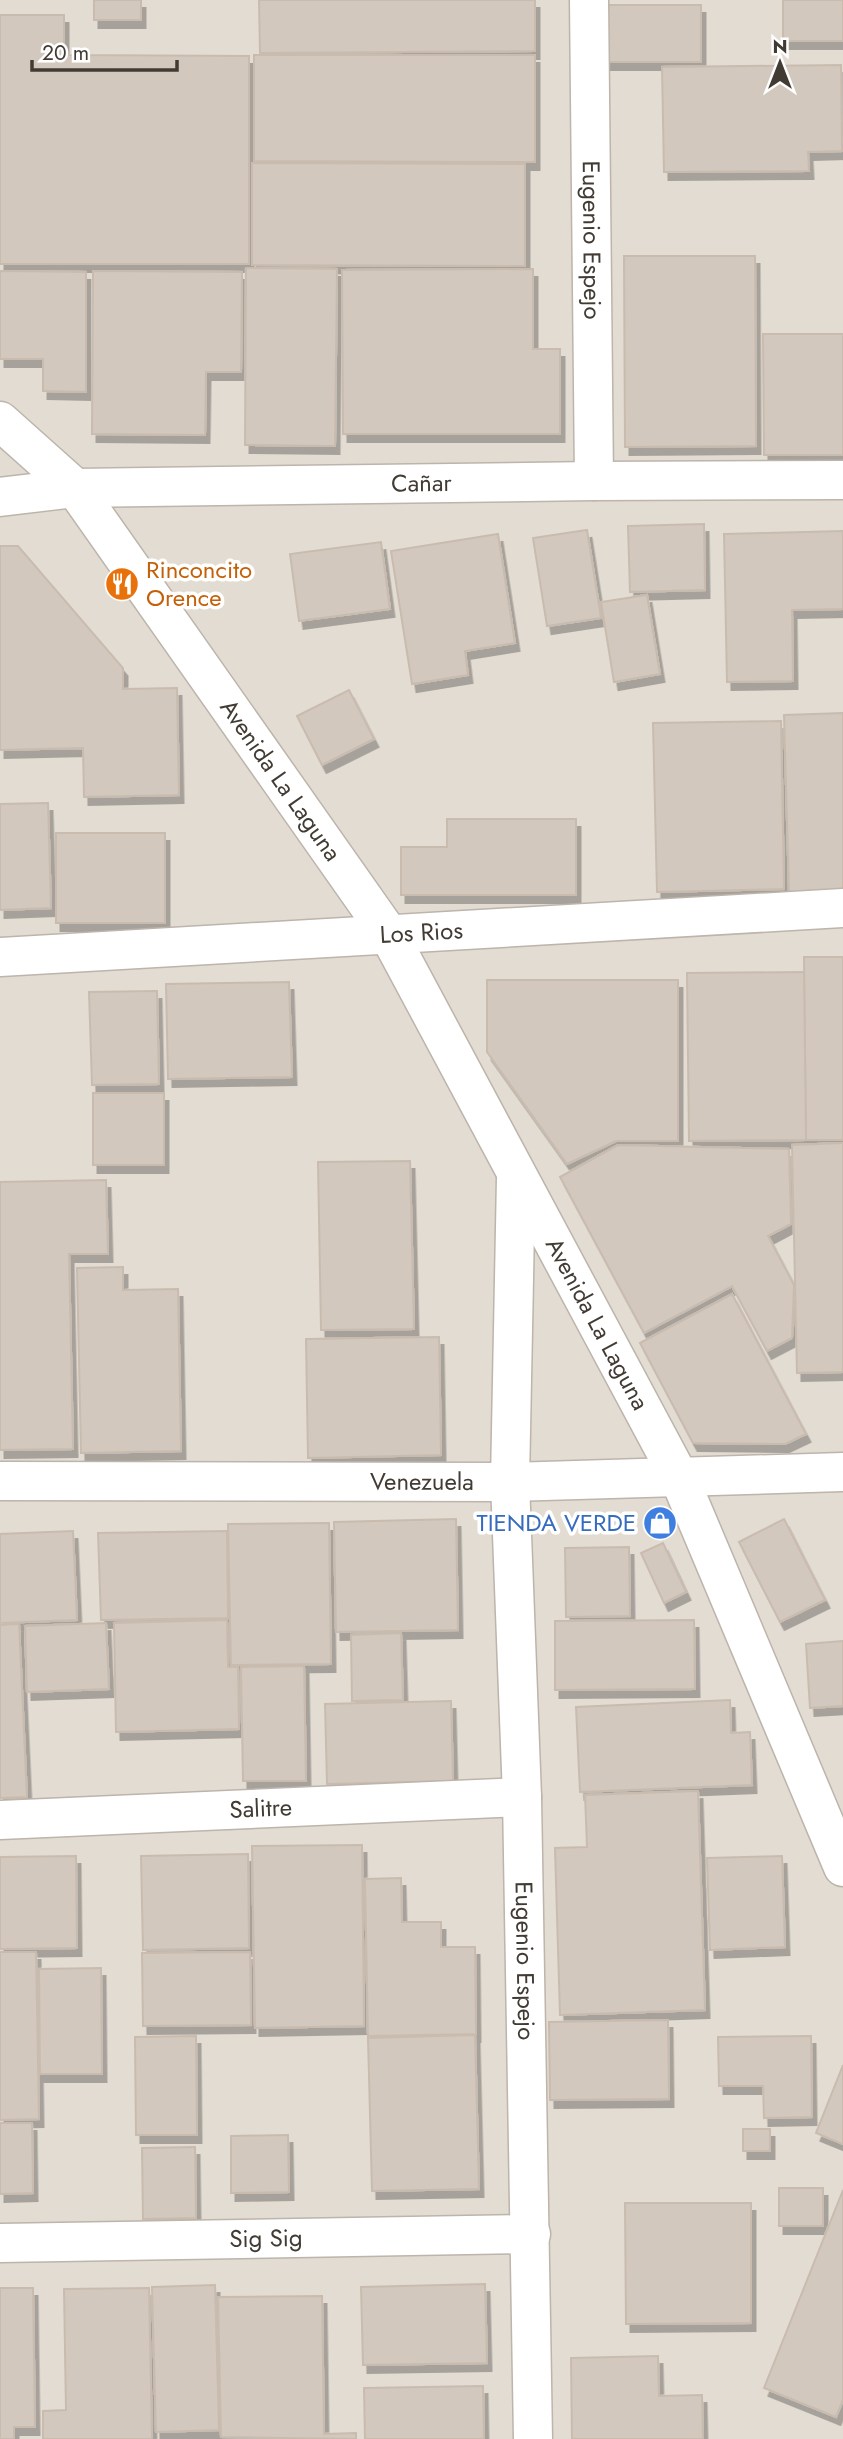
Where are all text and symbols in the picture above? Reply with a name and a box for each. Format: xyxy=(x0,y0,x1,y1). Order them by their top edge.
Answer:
scale bar xyxy=(32,28,177,72)
north arrow xyxy=(745,28,815,98)
text: N xyxy=(772,33,788,60)
text: 20 m xyxy=(42,38,89,68)
street label: Eugenio Espejo xyxy=(574,160,610,320)
street label: Cañar xyxy=(391,465,453,501)
place label: Rinconcito Orence xyxy=(146,552,252,615)
restaurant icon: Rinconcito Orence xyxy=(103,565,141,603)
street label: Avenida La Laguna xyxy=(212,692,350,868)
street label: Los Rios xyxy=(379,912,464,952)
street label: Avenida La Laguna xyxy=(537,1231,658,1416)
street label: Venezuela xyxy=(370,1464,474,1499)
shop icon: TIENDA VERDE xyxy=(641,1504,679,1542)
place label: TIENDA VERDE xyxy=(477,1505,636,1540)
street label: Salitre xyxy=(229,1789,293,1827)
street label: Eugenio Espejo xyxy=(506,1881,544,2041)
street label: Sig Sig xyxy=(229,2220,303,2256)

